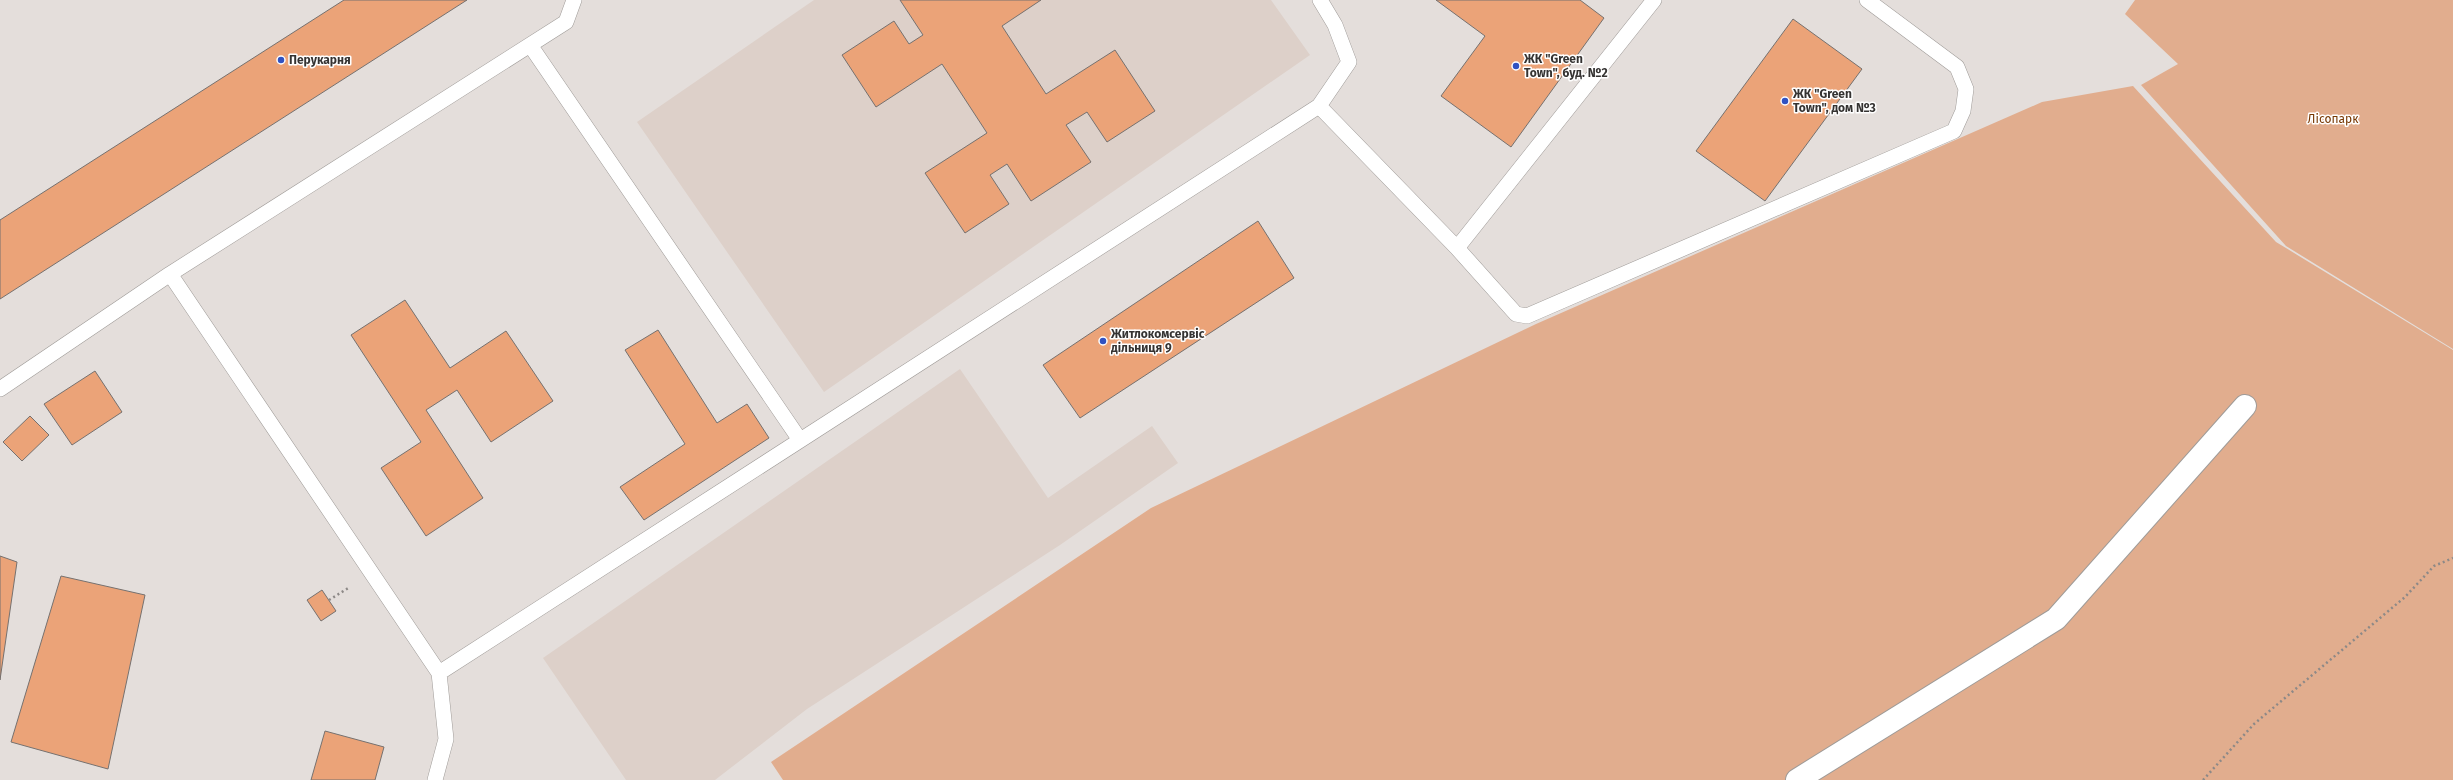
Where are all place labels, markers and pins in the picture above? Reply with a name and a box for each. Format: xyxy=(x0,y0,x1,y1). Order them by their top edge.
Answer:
place label: ЖК "Green Town", буд. №2 xyxy=(1523,52,1608,80)
place label: Перукарня xyxy=(289,53,351,67)
marker: Перукарня xyxy=(276,55,286,65)
marker: ЖК "Green Town", буд. №2 xyxy=(1511,61,1521,71)
place label: ЖК "Green Town", дом №3 xyxy=(1792,87,1876,115)
marker: ЖК "Green Town", дом №3 xyxy=(1780,96,1790,106)
place label: Житлокомсервіс дільниця 9 xyxy=(1110,327,1205,355)
marker: Житлокомсервіс дільниця 9 xyxy=(1098,336,1108,346)

